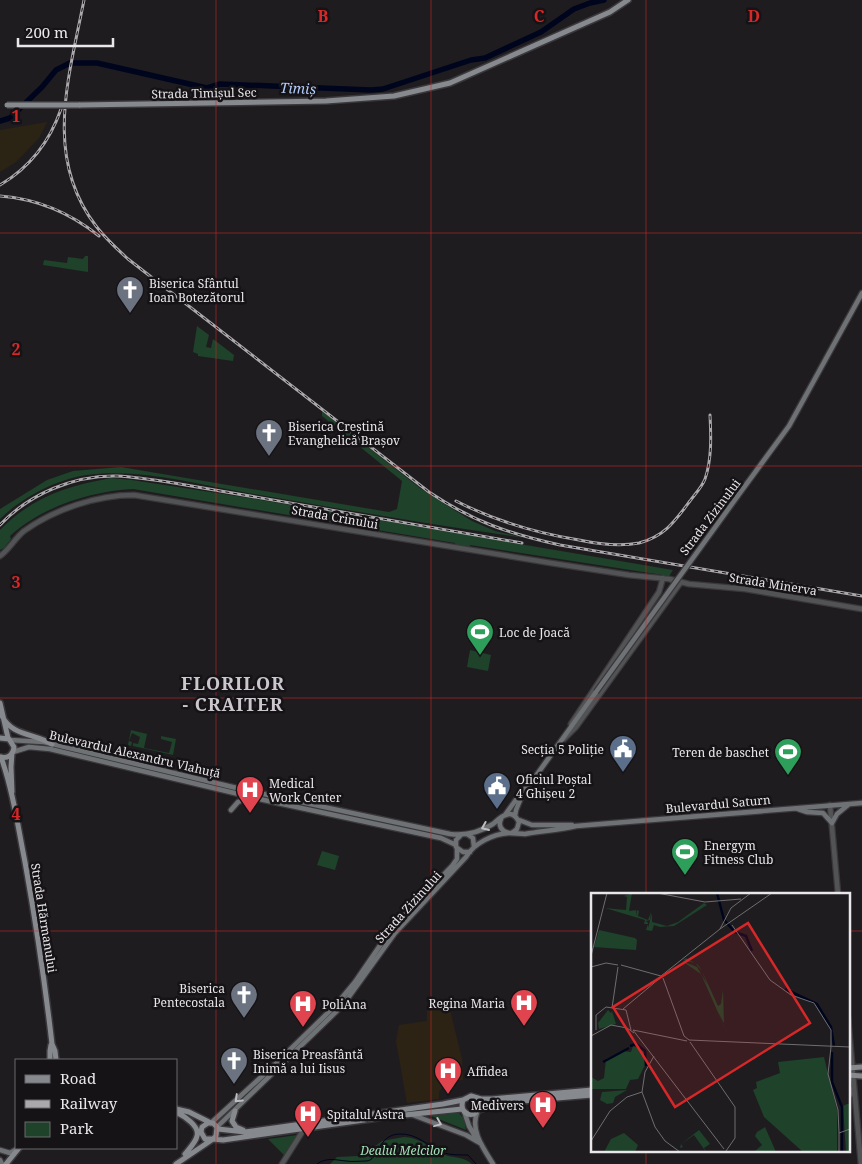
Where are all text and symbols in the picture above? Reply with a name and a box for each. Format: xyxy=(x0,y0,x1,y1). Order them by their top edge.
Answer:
text: B xyxy=(318,5,329,27)
text: C xyxy=(534,5,545,27)
text: D xyxy=(748,5,760,27)
scale bar xyxy=(18,15,112,47)
text: 200 m xyxy=(25,22,68,42)
water label: Timiș xyxy=(280,78,317,98)
street label: Strada Timișul Sec xyxy=(151,84,257,102)
text: 1 xyxy=(11,105,21,127)
church icon: Biserica Sfântul Ioan Botezătorul xyxy=(115,275,145,314)
place label: Biserica Sfântul Ioan Botezătorul xyxy=(149,275,245,306)
text: 2 xyxy=(11,338,21,360)
church icon: Biserica Creștină Evanghelică Brașov xyxy=(254,418,284,457)
place label: Biserica Creștină Evanghelică Brașov xyxy=(288,418,400,449)
street label: Strada Zizinului xyxy=(676,475,744,559)
street label: Strada Crinului xyxy=(290,501,380,533)
street label: Strada Minerva xyxy=(728,569,818,599)
text: 3 xyxy=(11,571,21,593)
sports icon: Loc de Joacă xyxy=(465,617,495,656)
place label: Loc de Joacă xyxy=(499,624,570,641)
district label: FLORILOR - CRAITER xyxy=(181,671,285,716)
street label: Bulevardul Alexandru Vlahuță xyxy=(48,726,223,782)
public building icon: Secția 5 Poliție xyxy=(608,734,638,773)
sports icon: Teren de baschet xyxy=(773,737,803,776)
place label: Secția 5 Poliție xyxy=(521,741,604,758)
place label: Teren de baschet xyxy=(672,744,769,761)
public building icon: Oficiul Poștal 4 Ghișeu 2 xyxy=(482,771,512,810)
place label: Oficiul Poștal 4 Ghișeu 2 xyxy=(516,771,592,802)
hospital icon: Medical Work Center xyxy=(235,775,265,814)
place label: Medical Work Center xyxy=(269,775,342,806)
street label: Bulevardul Saturn xyxy=(665,791,771,817)
text: 4 xyxy=(11,803,21,825)
one-way arrow xyxy=(481,821,490,832)
sports icon: Energym Fitness Club xyxy=(670,837,700,876)
place label: Energym Fitness Club xyxy=(704,837,773,868)
street label: Strada Hărmanului xyxy=(27,862,61,974)
street label: Strada Zizinului xyxy=(371,867,445,947)
inset map xyxy=(591,893,850,1152)
place label: Biserica Pentecostala xyxy=(153,980,225,1011)
church icon: Biserica Pentecostala xyxy=(229,980,259,1019)
hospital icon: Regina Maria xyxy=(509,988,539,1027)
hospital icon: PoliAna xyxy=(288,989,318,1028)
place label: Regina Maria xyxy=(429,995,505,1012)
place label: PoliAna xyxy=(322,996,367,1013)
church icon: Biserica Preasfântă Inimă a lui Iisus xyxy=(219,1046,249,1085)
place label: Biserica Preasfântă Inimă a lui Iisus xyxy=(253,1046,363,1077)
hospital icon: Affidea xyxy=(433,1056,463,1095)
legend xyxy=(15,1059,178,1149)
place label: Affidea xyxy=(467,1063,508,1080)
text: Road xyxy=(60,1068,96,1088)
hospital icon: Medivers xyxy=(528,1090,558,1129)
text: Railway xyxy=(60,1093,118,1113)
one-way arrow xyxy=(234,1093,243,1102)
place label: Medivers xyxy=(471,1097,524,1114)
hospital icon: Spitalul Astra xyxy=(293,1099,323,1138)
place label: Spitalul Astra xyxy=(327,1106,404,1123)
one-way arrow xyxy=(433,1117,442,1128)
text: Park xyxy=(60,1118,94,1138)
park label: Dealul Melcilor xyxy=(359,1142,446,1159)

